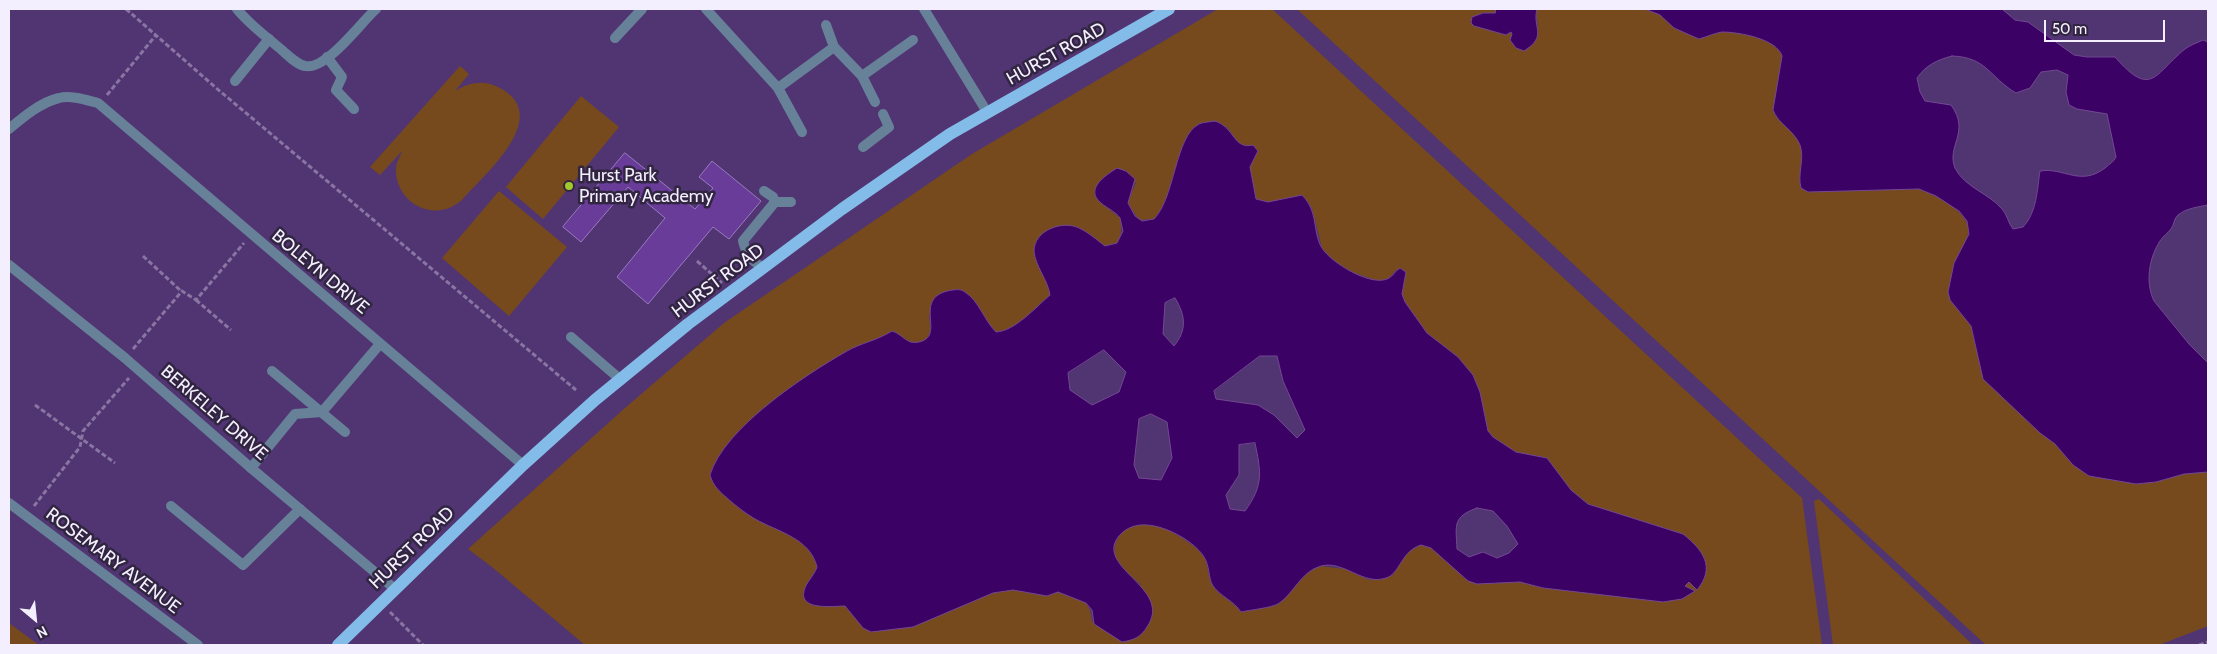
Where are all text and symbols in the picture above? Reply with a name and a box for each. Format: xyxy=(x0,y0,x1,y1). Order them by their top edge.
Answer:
scale bar xyxy=(2047,10,2168,42)
street label: HURST ROAD xyxy=(1003,18,1109,90)
text: 50 m xyxy=(2052,20,2087,38)
place label: Hurst Park Primary Academy xyxy=(579,165,713,208)
marker: Hurst Park Primary Academy xyxy=(563,180,575,192)
street label: BOLEYN DRIVE xyxy=(267,225,373,319)
street label: HURST ROAD xyxy=(668,239,768,323)
street label: BERKELEY DRIVE xyxy=(156,361,272,465)
street label: HURST ROAD xyxy=(365,502,459,594)
street label: ROSEMARY AVENUE xyxy=(42,503,184,619)
north arrow xyxy=(10,594,60,644)
text: N xyxy=(33,622,51,643)

